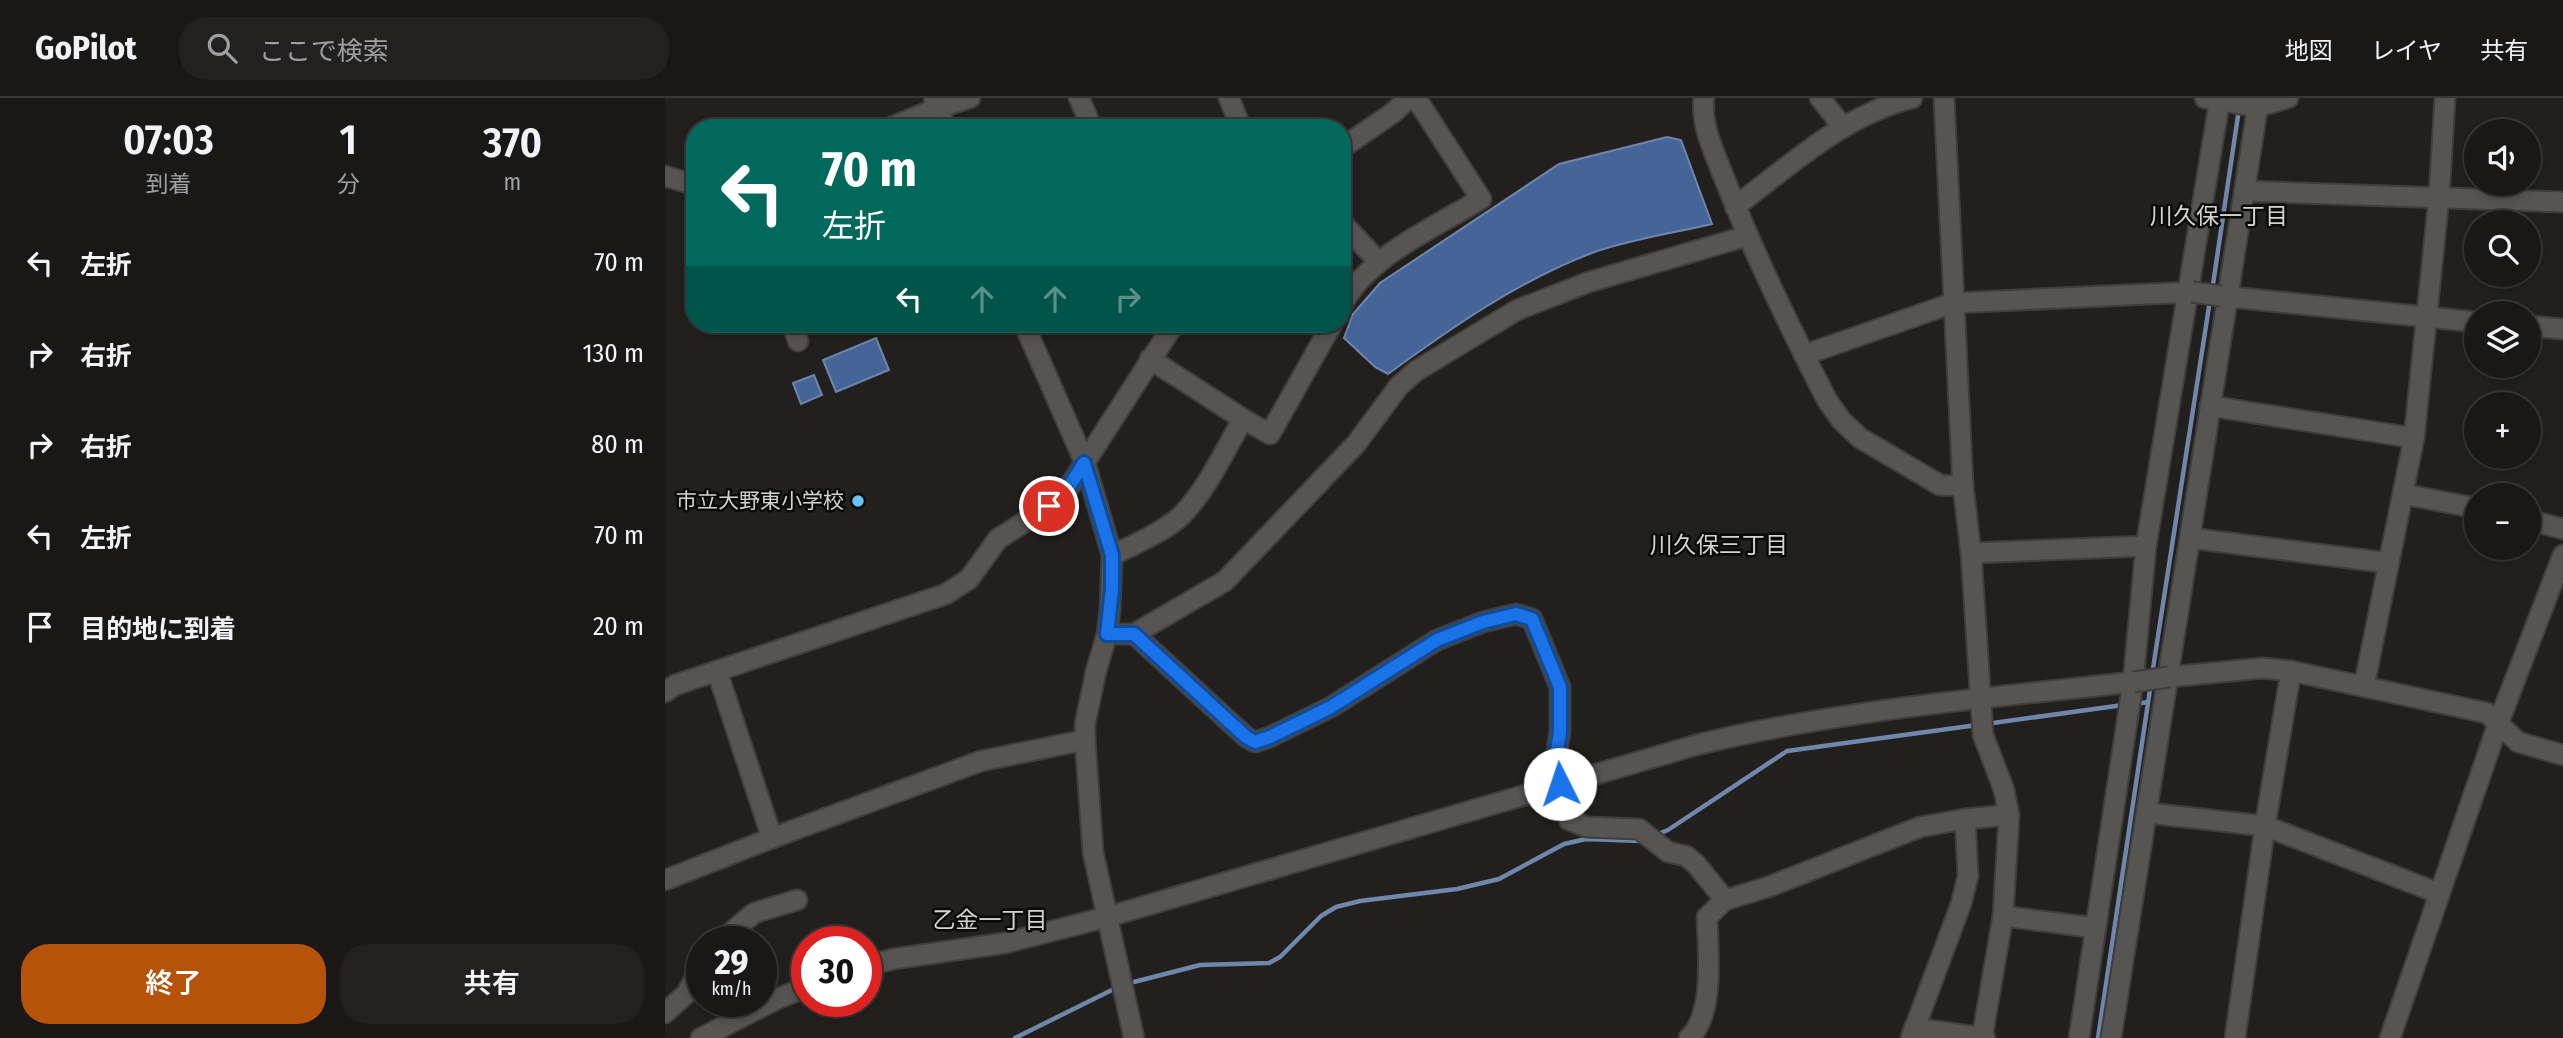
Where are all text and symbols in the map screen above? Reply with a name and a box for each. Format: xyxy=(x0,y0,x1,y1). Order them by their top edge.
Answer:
search box xyxy=(179,17,669,80)
text: GoPilot xyxy=(35,28,137,68)
icon: search xyxy=(203,29,241,67)
text: ここで検索 xyxy=(259,36,389,67)
text: 地図 xyxy=(2285,37,2333,65)
text: レイヤ xyxy=(2371,37,2442,65)
text: 共有 xyxy=(2480,37,2528,65)
text: 07:03 xyxy=(123,115,214,165)
text: 1 xyxy=(340,115,357,165)
text: 370 xyxy=(483,118,542,168)
map controls xyxy=(2464,119,2541,560)
button: sound xyxy=(2464,119,2541,196)
text: 70 m xyxy=(822,140,917,199)
icon: left xyxy=(707,147,798,238)
text: m xyxy=(504,168,521,196)
text: 到着 xyxy=(145,170,191,198)
text: 分 xyxy=(337,170,360,198)
district label: 川久保一丁目 xyxy=(2150,202,2288,230)
text: 左折 xyxy=(822,207,886,245)
button: search xyxy=(2464,210,2541,287)
icon: left xyxy=(21,244,59,282)
text: 70 m xyxy=(594,247,644,278)
text: 左折 xyxy=(80,250,132,281)
icon: left xyxy=(890,280,928,318)
icon: ahead xyxy=(963,280,1001,318)
icon: ahead xyxy=(1036,280,1074,318)
icon: right xyxy=(1109,280,1147,318)
button: layers xyxy=(2464,301,2541,378)
icon: right xyxy=(21,335,59,373)
text: 130 m xyxy=(582,338,644,369)
text: 右折 xyxy=(80,341,132,372)
button: + xyxy=(2464,392,2541,469)
icon: right xyxy=(21,426,59,464)
text: 80 m xyxy=(591,429,644,460)
text: 右折 xyxy=(80,432,132,463)
pin xyxy=(1019,476,1079,536)
button: − xyxy=(2464,483,2541,560)
icon: arrive xyxy=(1030,487,1068,525)
place label: 市立大野東小学校 xyxy=(676,488,844,514)
marker: 市立大野東小学校 xyxy=(850,493,866,509)
icon: left xyxy=(21,517,59,555)
text: 70 m xyxy=(594,520,644,551)
text: 左折 xyxy=(80,523,132,554)
district label: 川久保三丁目 xyxy=(1650,531,1788,559)
icon: arrive xyxy=(21,608,59,646)
text: 20 m xyxy=(593,611,644,642)
text: 目的地に到着 xyxy=(80,614,236,645)
position arrow xyxy=(1523,747,1597,821)
district label: 乙金一丁目 xyxy=(933,906,1048,934)
speed limit sign: 30 xyxy=(791,926,882,1017)
text: 29 xyxy=(714,941,749,983)
button: 終了 xyxy=(21,944,326,1024)
button: 共有 xyxy=(340,944,644,1024)
text: km/h xyxy=(711,978,752,1000)

